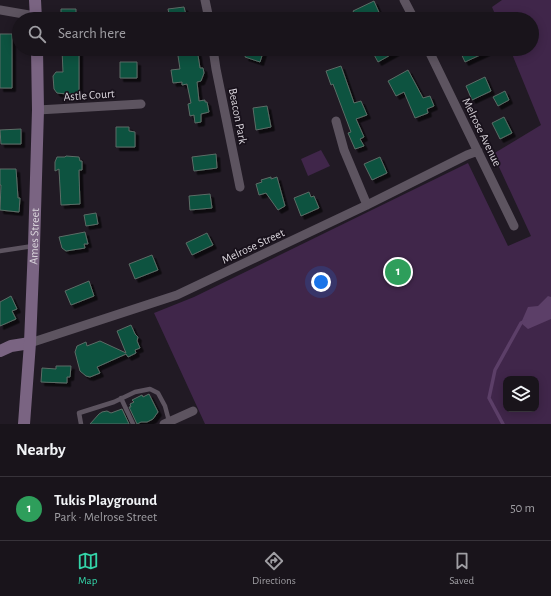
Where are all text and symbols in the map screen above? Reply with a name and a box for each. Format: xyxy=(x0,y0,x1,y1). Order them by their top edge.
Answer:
search box xyxy=(12,12,539,56)
icon: search xyxy=(26,23,48,45)
text: Search here xyxy=(58,26,126,41)
street label: Astle Court xyxy=(63,87,115,103)
street label: Beacon Park xyxy=(227,87,249,145)
street label: Melrose Avenue xyxy=(460,96,504,168)
street label: Ames Street xyxy=(27,208,41,265)
street label: Melrose Street xyxy=(220,226,286,266)
pin: 1 xyxy=(385,257,411,287)
your location xyxy=(311,272,331,292)
map controls xyxy=(503,376,539,412)
button: layers xyxy=(503,376,539,412)
text: Nearby xyxy=(16,441,66,458)
text: Tukis Playground xyxy=(54,493,157,508)
text: 1 xyxy=(27,502,31,515)
text: 50 m xyxy=(510,502,535,515)
text: Park · Melrose Street xyxy=(54,511,157,524)
tab: Map xyxy=(77,550,99,587)
tab: Directions xyxy=(252,550,296,587)
tab: Saved xyxy=(449,550,474,587)

